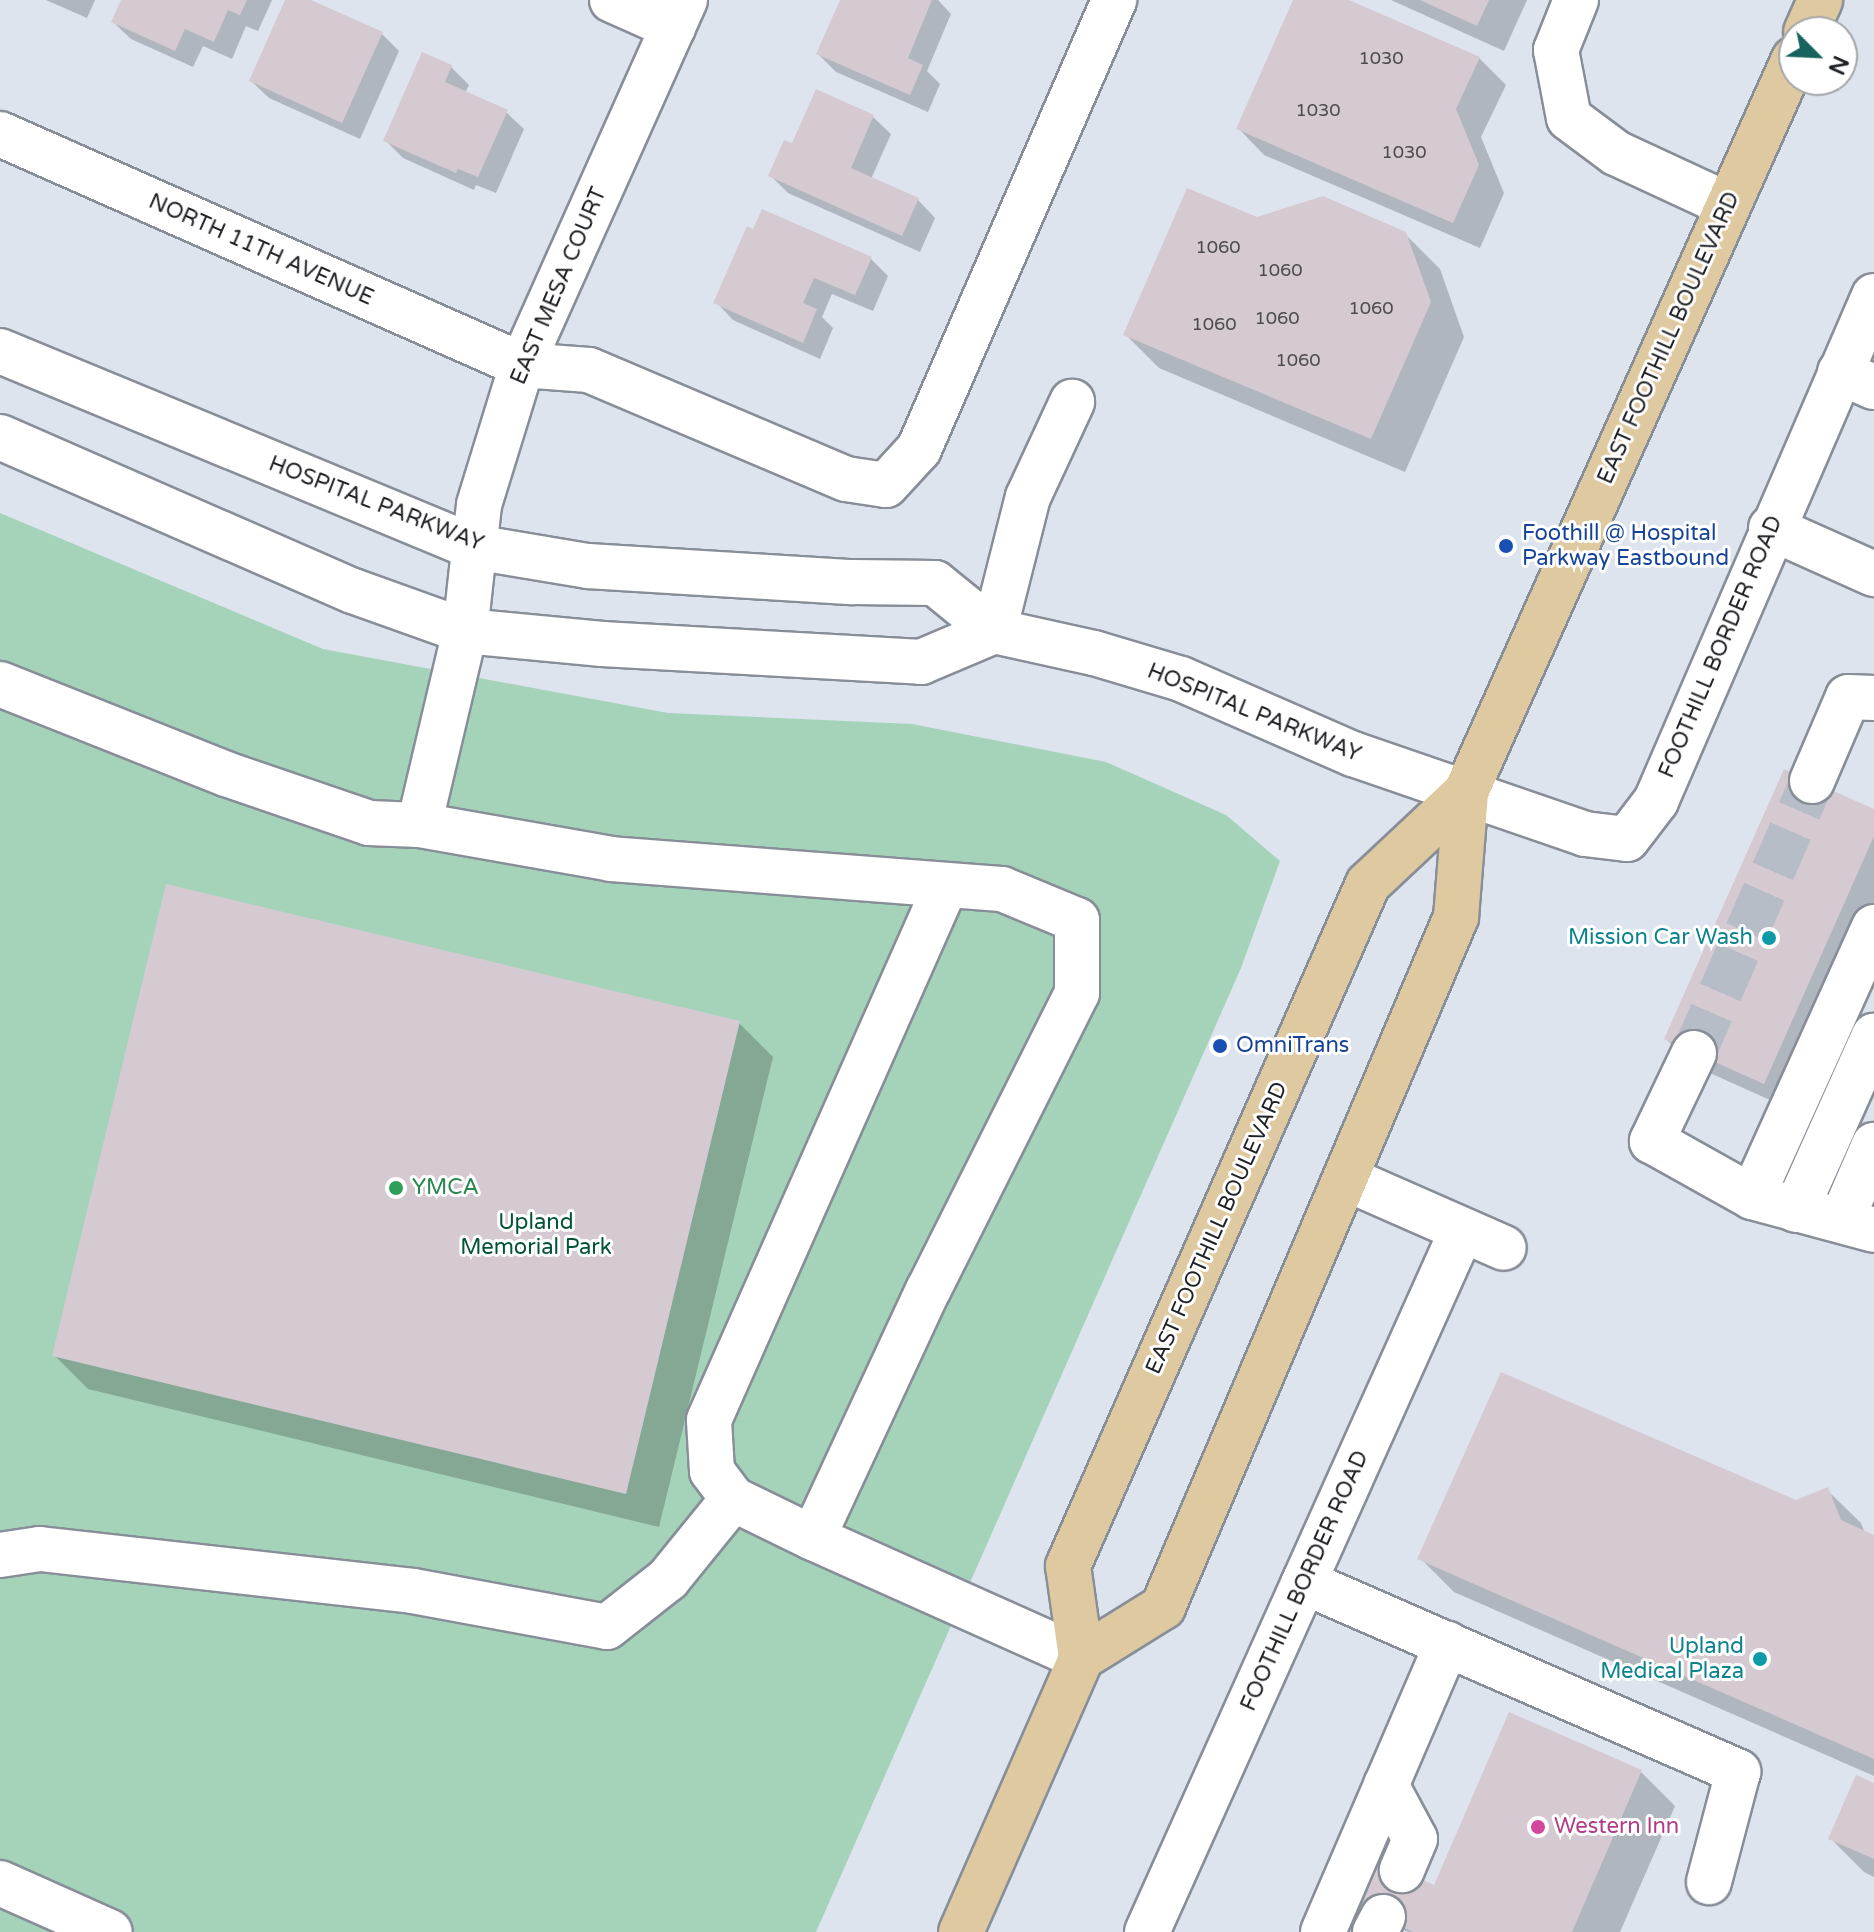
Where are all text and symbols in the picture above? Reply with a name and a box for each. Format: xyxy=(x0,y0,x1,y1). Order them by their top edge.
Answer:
north arrow xyxy=(1778,16,1858,96)
house number: 1030 xyxy=(1358,47,1404,69)
text: N xyxy=(1823,52,1854,78)
house number: 1030 xyxy=(1295,99,1341,121)
house number: 1030 xyxy=(1381,141,1427,163)
street label: EAST MESA COURT xyxy=(505,183,613,389)
street label: NORTH 11TH AVENUE xyxy=(144,188,378,312)
street label: EAST FOOTHILL BOULEVARD xyxy=(1592,188,1746,488)
house number: 1060 xyxy=(1195,236,1241,258)
house number: 1060 xyxy=(1257,259,1303,281)
house number: 1060 xyxy=(1348,297,1394,319)
house number: 1060 xyxy=(1254,307,1300,329)
house number: 1060 xyxy=(1191,313,1237,335)
house number: 1060 xyxy=(1275,349,1321,371)
street label: HOSPITAL PARKWAY xyxy=(265,451,487,557)
street label: FOOTHILL BORDER ROAD xyxy=(1654,512,1788,782)
place label: Foothill @ Hospital Parkway Eastbound xyxy=(1522,520,1729,572)
marker: Foothill @ Hospital Parkway Eastbound xyxy=(1497,537,1515,555)
street label: HOSPITAL PARKWAY xyxy=(1143,658,1365,768)
place label: Mission Car Wash xyxy=(1568,925,1753,951)
marker: Mission Car Wash xyxy=(1760,929,1778,947)
place label: OmniTrans xyxy=(1236,1033,1349,1059)
marker: OmniTrans xyxy=(1211,1037,1229,1055)
street label: EAST FOOTHILL BOULEVARD xyxy=(1140,1078,1294,1378)
place label: YMCA xyxy=(412,1175,479,1201)
marker: YMCA xyxy=(387,1179,405,1197)
park label: Upland Memorial Park xyxy=(460,1209,612,1260)
street label: FOOTHILL BORDER ROAD xyxy=(1236,1447,1374,1715)
place label: Upland Medical Plaza xyxy=(1600,1633,1744,1684)
marker: Upland Medical Plaza xyxy=(1751,1650,1769,1668)
place label: Western Inn xyxy=(1554,1814,1679,1840)
marker: Western Inn xyxy=(1529,1818,1547,1836)

